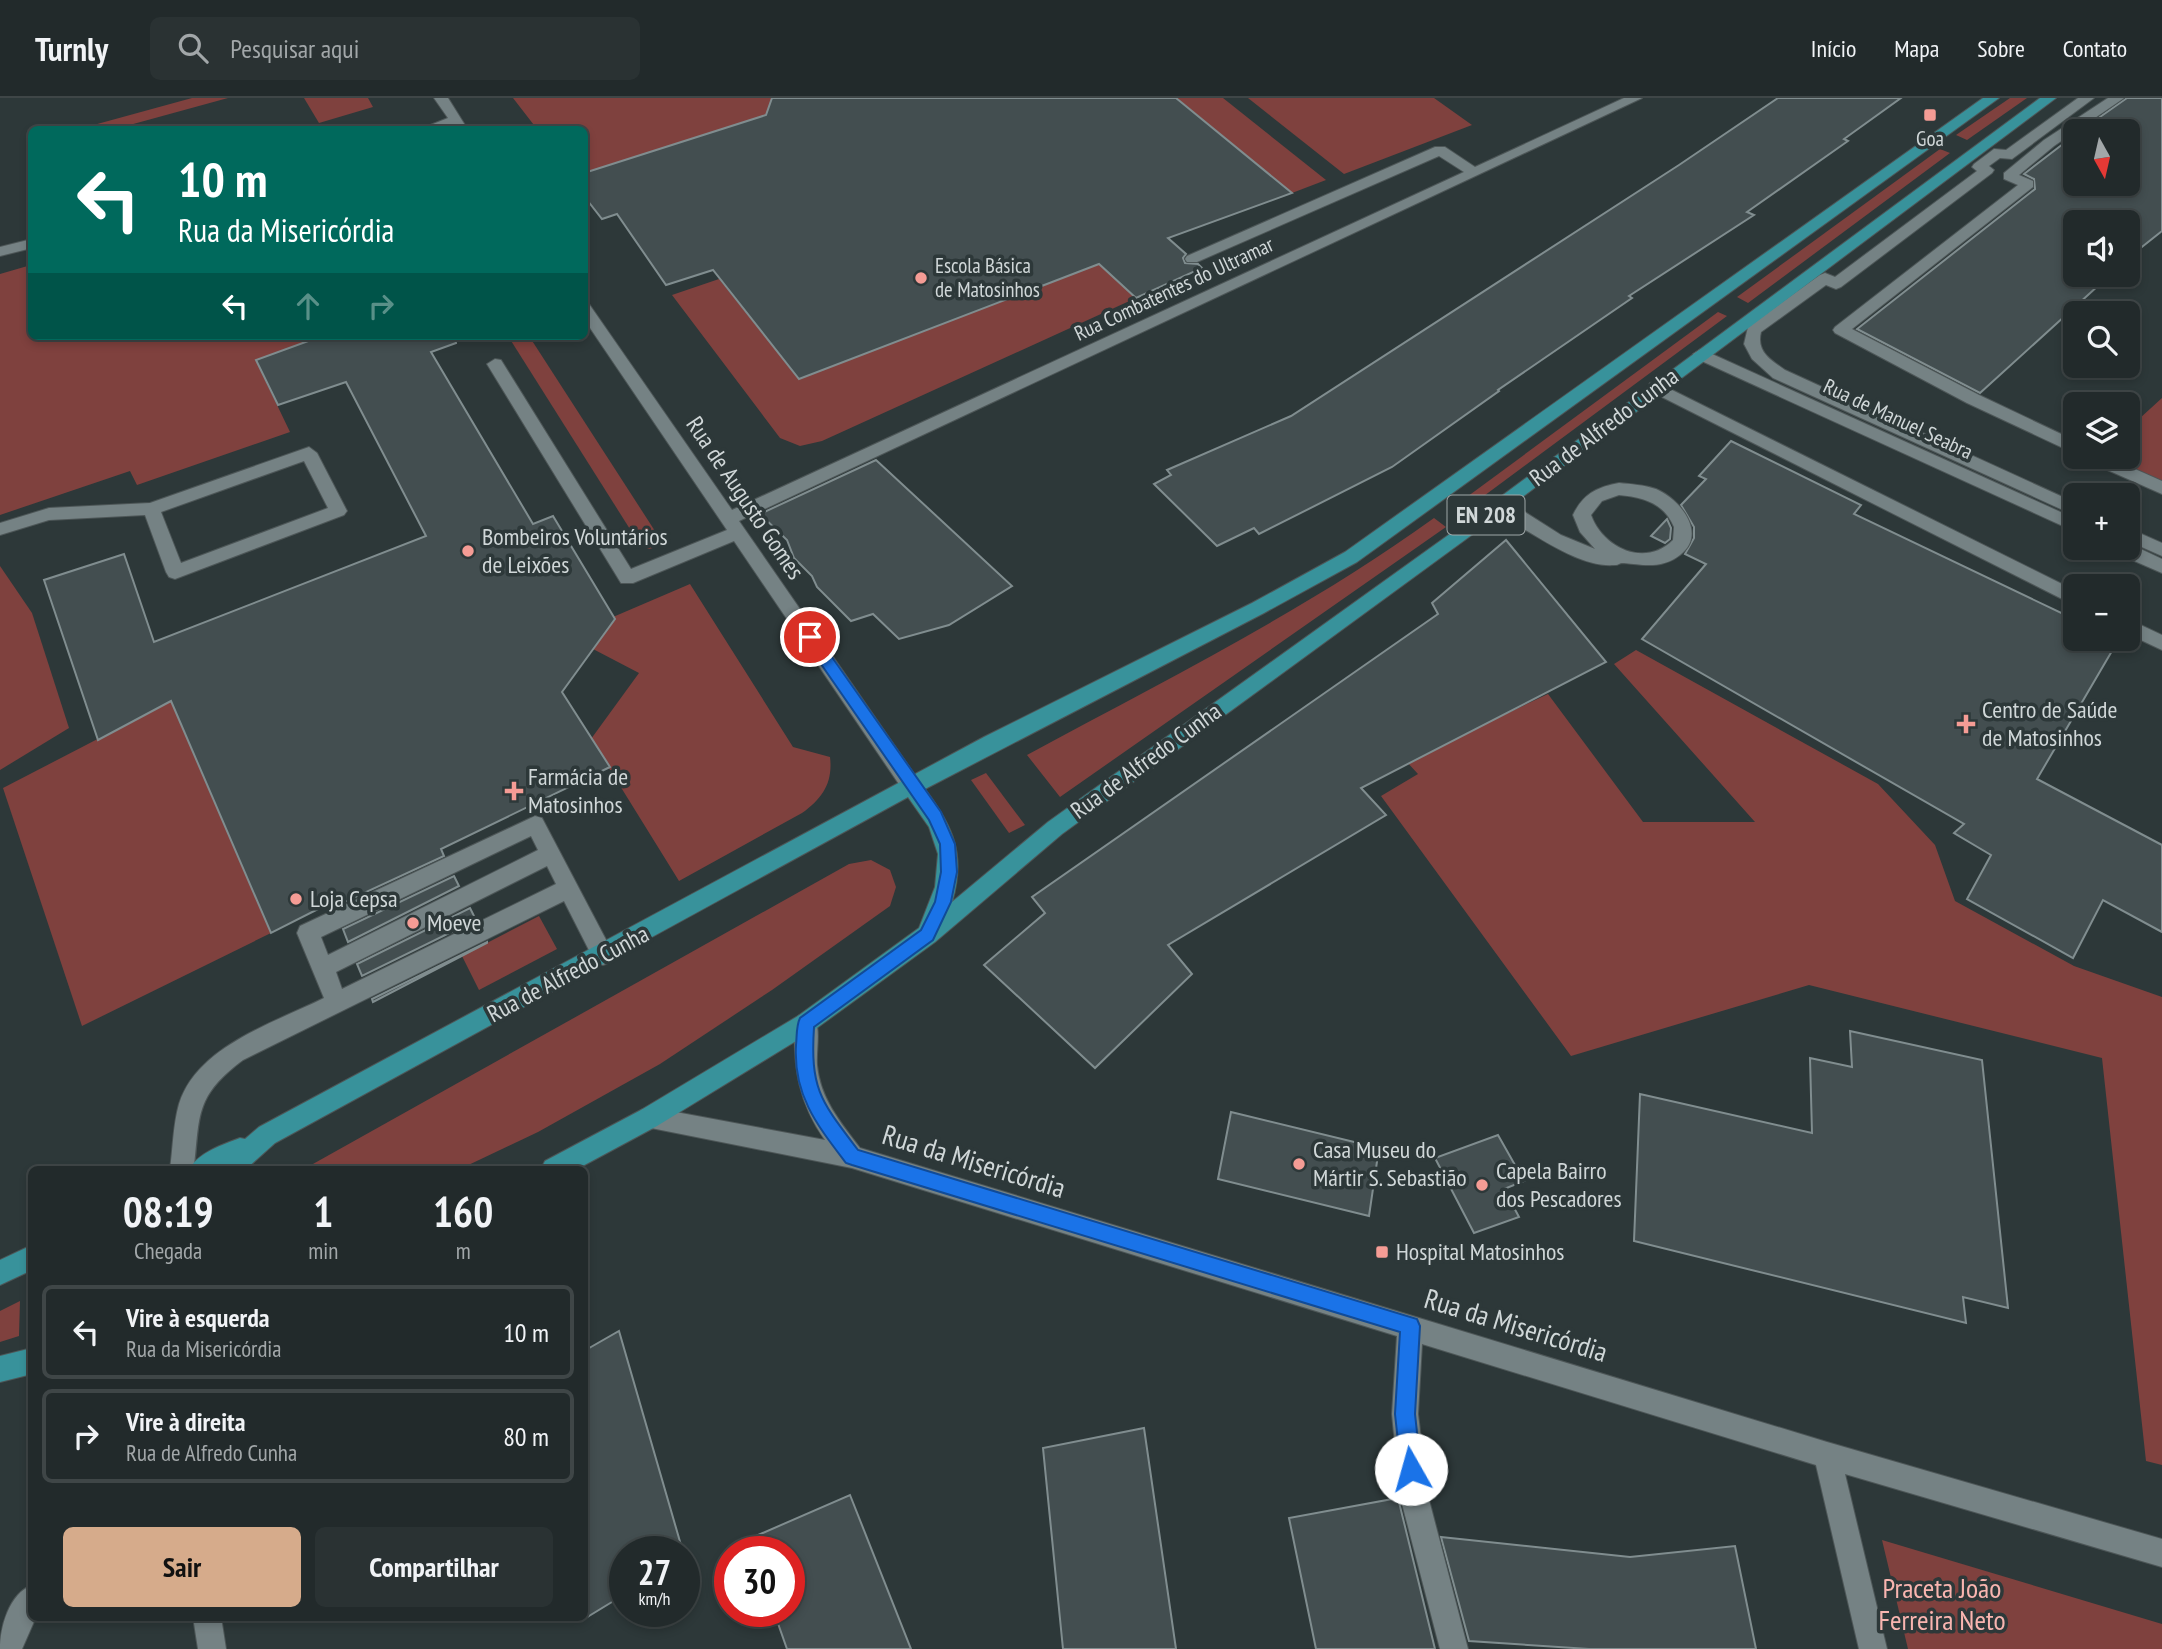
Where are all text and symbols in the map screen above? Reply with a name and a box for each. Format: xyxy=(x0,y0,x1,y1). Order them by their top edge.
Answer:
search box xyxy=(150,17,640,80)
text: Turnly xyxy=(35,27,108,70)
icon: search xyxy=(174,29,212,67)
text: Pesquisar aqui xyxy=(230,32,359,65)
text: Início xyxy=(1811,33,1856,64)
text: Mapa xyxy=(1894,33,1939,64)
text: Sobre xyxy=(1977,33,2025,64)
text: Contato xyxy=(2063,33,2127,64)
marker: Goa xyxy=(1922,107,1938,123)
north arrow xyxy=(2063,119,2140,196)
map controls xyxy=(2063,119,2140,651)
place label: Goa xyxy=(1916,125,1944,152)
text: 10 m xyxy=(178,147,267,211)
icon: left xyxy=(63,154,154,245)
text: Rua da Misericórdia xyxy=(178,209,394,251)
button: sound xyxy=(2063,210,2140,287)
street label: Rua Combatentes do Ultramar xyxy=(1070,230,1278,347)
place label: Escola Básica de Matosinhos xyxy=(935,252,1040,303)
marker: Escola Básica de Matosinhos xyxy=(913,270,929,286)
icon: left xyxy=(216,287,254,325)
icon: ahead xyxy=(289,287,327,325)
icon: right xyxy=(362,287,400,325)
button: search xyxy=(2063,301,2140,378)
street label: Rua de Alfredo Cunha xyxy=(1523,360,1684,493)
street label: Rua de Manuel Seabra xyxy=(1819,372,1977,465)
button: layers xyxy=(2063,392,2140,469)
street label: Rua de Augusto Gomes xyxy=(680,410,811,585)
button: + xyxy=(2063,483,2140,560)
road number: EN 208 xyxy=(1448,496,1524,534)
place label: Bombeiros Voluntários de Leixões xyxy=(482,521,668,580)
marker: Bombeiros Voluntários de Leixões xyxy=(460,543,476,559)
button: − xyxy=(2063,574,2140,651)
pin xyxy=(780,607,840,667)
icon: arrive xyxy=(791,618,829,656)
place label: Centro de Saúde de Matosinhos xyxy=(1982,694,2117,753)
street label: Rua de Alfredo Cunha xyxy=(1064,696,1227,826)
marker: Centro de Saúde de Matosinhos xyxy=(1956,714,1976,734)
place label: Farmácia de Matosinhos xyxy=(528,761,628,820)
marker: Farmácia de Matosinhos xyxy=(506,783,522,799)
place label: Loja Cepsa xyxy=(310,883,398,914)
marker: Loja Cepsa xyxy=(288,891,304,907)
place label: Moeve xyxy=(427,907,481,938)
marker: Moeve xyxy=(405,915,421,931)
street label: Rua de Alfredo Cunha xyxy=(482,918,654,1029)
street label: Rua da Misericórdia xyxy=(878,1115,1070,1206)
place label: Casa Museu do Mártir S. Sebastião xyxy=(1313,1134,1467,1193)
place label: Capela Bairro dos Pescadores xyxy=(1496,1155,1622,1214)
marker: Casa Museu do Mártir S. Sebastião xyxy=(1291,1156,1307,1172)
marker: Capela Bairro dos Pescadores xyxy=(1474,1177,1490,1193)
text: 08:19 xyxy=(123,1184,214,1239)
text: 1 xyxy=(313,1184,333,1239)
text: 160 xyxy=(433,1184,493,1239)
text: Chegada xyxy=(134,1236,202,1265)
text: min xyxy=(308,1236,338,1265)
text: m xyxy=(456,1236,471,1265)
place label: Hospital Matosinhos xyxy=(1396,1236,1564,1267)
marker: Hospital Matosinhos xyxy=(1374,1244,1390,1260)
street label: Rua da Misericórdia xyxy=(1420,1279,1612,1370)
text: Vire à esquerda xyxy=(126,1301,269,1334)
icon: left xyxy=(67,1313,105,1351)
text: 10 m xyxy=(503,1316,549,1349)
text: Rua da Misericórdia xyxy=(126,1334,282,1363)
text: Vire à direita xyxy=(126,1405,245,1438)
icon: right xyxy=(67,1417,105,1455)
text: 80 m xyxy=(503,1420,549,1453)
position arrow xyxy=(1374,1432,1448,1506)
text: Rua de Alfredo Cunha xyxy=(126,1438,297,1467)
button: Sair xyxy=(63,1527,301,1607)
button: Compartilhar xyxy=(315,1527,553,1607)
speed limit sign: 30 xyxy=(714,1536,805,1627)
text: 27 xyxy=(638,1549,671,1595)
park label: Praceta João Ferreira Neto xyxy=(1878,1569,2006,1638)
text: km/h xyxy=(639,1587,670,1610)

